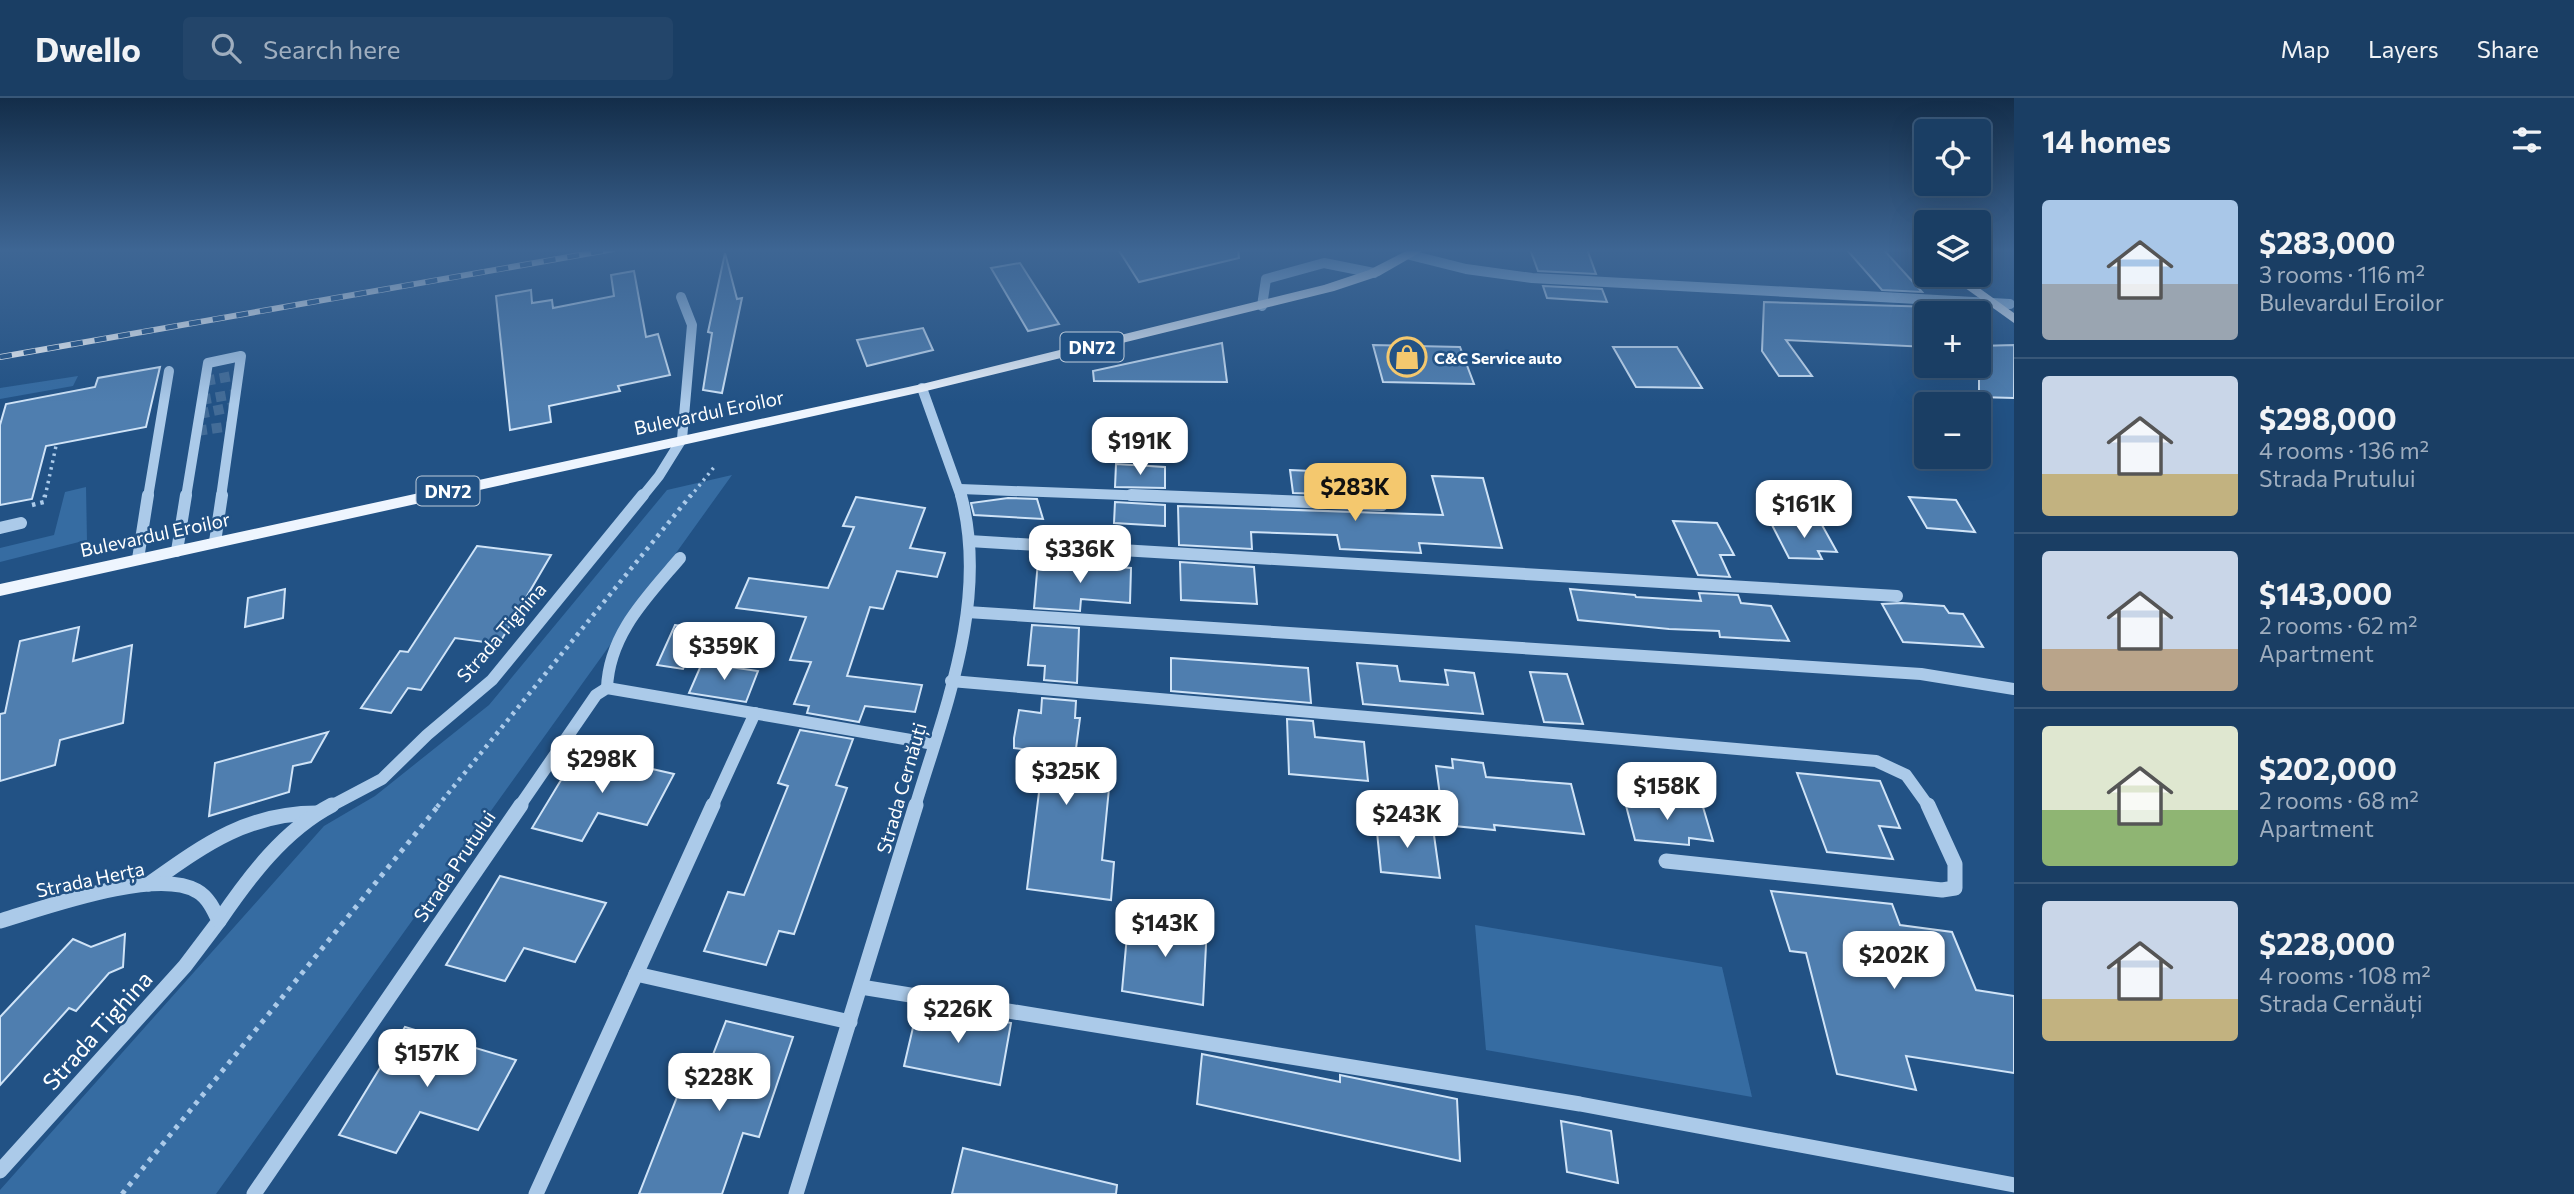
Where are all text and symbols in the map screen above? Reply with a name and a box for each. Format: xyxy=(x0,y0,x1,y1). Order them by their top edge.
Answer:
search box xyxy=(183,17,673,80)
text: Dwello xyxy=(35,28,141,69)
icon: search xyxy=(207,29,245,67)
text: Search here xyxy=(263,33,401,64)
text: Map xyxy=(2281,34,2330,63)
text: Layers xyxy=(2368,34,2439,63)
text: Share xyxy=(2477,34,2539,63)
map controls xyxy=(1914,119,1991,469)
button: locate xyxy=(1914,119,1991,196)
icon: filters xyxy=(2508,121,2546,159)
text: 14 homes xyxy=(2042,122,2171,159)
button: layers xyxy=(1914,210,1991,287)
text: $283,000 xyxy=(2259,223,2395,260)
icon: home xyxy=(2098,228,2182,312)
text: 3 rooms · 116 m² xyxy=(2259,260,2425,288)
text: Bulevardul Eroilor xyxy=(2259,288,2444,316)
button: + xyxy=(1914,301,1991,378)
road number: DN72 xyxy=(1060,332,1124,362)
shop icon: C&C Service auto xyxy=(1386,336,1428,378)
place label: C&C Service auto xyxy=(1434,348,1562,367)
street label: Bulevardul Eroilor xyxy=(632,385,787,439)
button: − xyxy=(1914,392,1991,469)
text: $298,000 xyxy=(2259,399,2397,436)
icon: home xyxy=(2098,404,2182,488)
pin: $191K xyxy=(1091,418,1189,477)
text: $191K xyxy=(1108,426,1172,454)
text: 4 rooms · 136 m² xyxy=(2259,436,2429,464)
pin: $283K xyxy=(1306,464,1404,523)
text: Strada Prutului xyxy=(2259,464,2416,492)
text: $283K xyxy=(1320,472,1390,500)
road number: DN72 xyxy=(416,477,480,506)
pin: $161K xyxy=(1755,480,1853,540)
text: $161K xyxy=(1772,489,1836,517)
street label: Bulevardul Eroilor xyxy=(78,507,233,561)
pin: $336K xyxy=(1031,526,1129,585)
text: $336K xyxy=(1045,534,1115,562)
text: $143,000 xyxy=(2259,574,2392,611)
street label: Strada Tighina xyxy=(451,577,551,687)
icon: home xyxy=(2098,579,2182,663)
text: 2 rooms · 62 m² xyxy=(2259,611,2418,639)
pin: $359K xyxy=(675,622,773,682)
text: $359K xyxy=(689,631,759,659)
text: Apartment xyxy=(2259,639,2374,667)
street label: Strada Cernăuți xyxy=(871,720,933,857)
pin: $298K xyxy=(553,736,651,795)
text: $298K xyxy=(567,744,637,772)
pin: $325K xyxy=(1017,748,1115,807)
text: $202,000 xyxy=(2259,749,2397,786)
icon: home xyxy=(2098,754,2182,838)
text: $325K xyxy=(1031,756,1101,784)
pin: $158K xyxy=(1618,762,1716,822)
text: $158K xyxy=(1633,771,1701,799)
text: 2 rooms · 68 m² xyxy=(2259,786,2419,814)
pin: $243K xyxy=(1358,790,1456,850)
text: $243K xyxy=(1372,799,1442,827)
street label: Strada Prutului xyxy=(408,806,500,926)
text: Apartment xyxy=(2259,814,2374,842)
street label: Strada Herța xyxy=(34,856,147,904)
pin: $143K xyxy=(1116,900,1214,959)
text: $143K xyxy=(1131,908,1199,936)
text: $228,000 xyxy=(2259,924,2395,961)
icon: home xyxy=(2098,929,2182,1013)
pin: $202K xyxy=(1845,932,1943,991)
text: $202K xyxy=(1859,940,1929,968)
text: 4 rooms · 108 m² xyxy=(2259,961,2431,989)
street label: Strada Tighina xyxy=(36,965,158,1095)
pin: $226K xyxy=(909,986,1007,1045)
text: Strada Cernăuți xyxy=(2259,989,2423,1017)
text: $226K xyxy=(923,994,993,1022)
pin: $157K xyxy=(378,1030,476,1089)
text: $157K xyxy=(394,1038,460,1066)
pin: $228K xyxy=(670,1054,768,1113)
text: $228K xyxy=(684,1062,754,1090)

